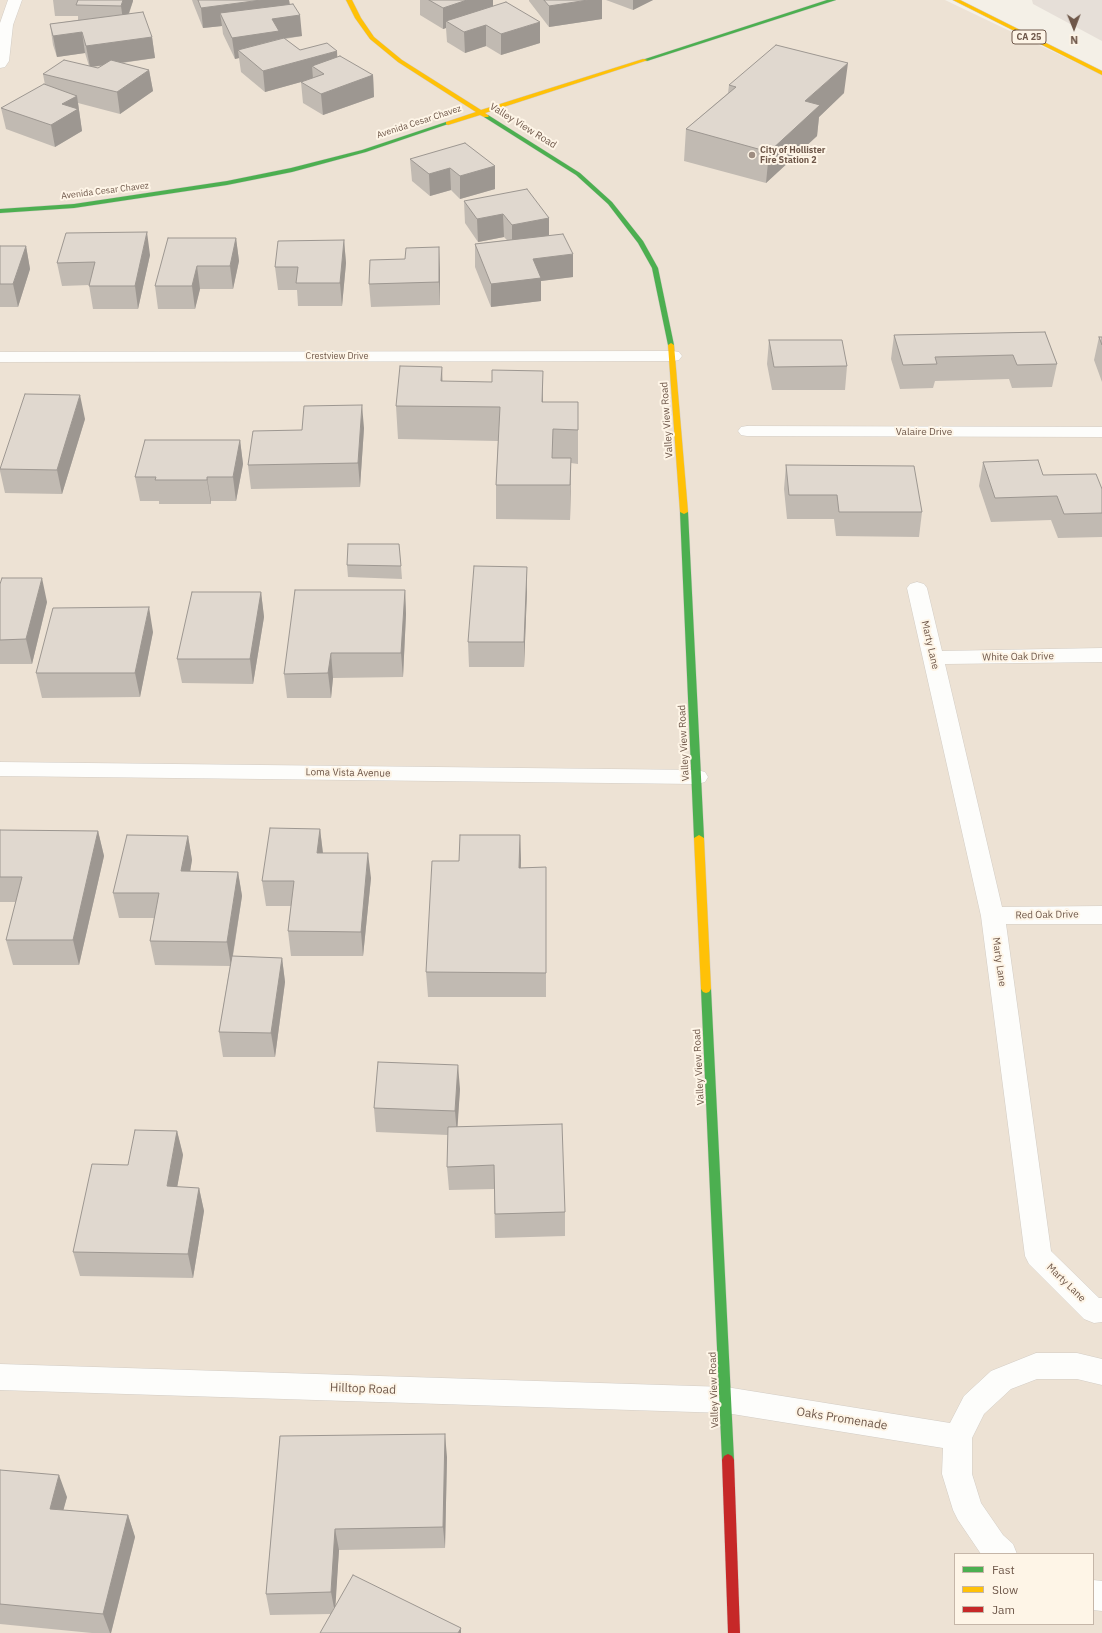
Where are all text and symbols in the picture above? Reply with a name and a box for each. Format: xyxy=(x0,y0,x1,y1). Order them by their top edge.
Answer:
north arrow xyxy=(1054,8,1094,48)
road number: CA 25 xyxy=(1012,30,1046,44)
text: N xyxy=(1070,33,1078,47)
street label: Valley View Road xyxy=(487,101,559,151)
street label: Avenida Cesar Chavez xyxy=(375,103,463,141)
place label: City of Hollister Fire Station 2 xyxy=(760,145,825,166)
marker: City of Hollister Fire Station 2 xyxy=(747,150,757,160)
street label: Avenida Cesar Chavez xyxy=(60,180,150,202)
street label: Crestview Drive xyxy=(306,351,368,361)
street label: Valley View Road xyxy=(658,381,676,459)
street label: Valaire Drive xyxy=(896,426,952,438)
street label: Marty Lane xyxy=(919,620,941,670)
street label: White Oak Drive xyxy=(982,650,1054,664)
street label: Valley View Road xyxy=(676,705,692,781)
street label: Loma Vista Avenue xyxy=(305,766,391,780)
street label: Red Oak Drive xyxy=(1015,908,1079,922)
street label: Marty Lane xyxy=(990,937,1008,987)
street label: Valley View Road xyxy=(691,1029,707,1105)
street label: Marty Lane xyxy=(1044,1261,1088,1305)
street label: Valley View Road xyxy=(707,1352,721,1428)
street label: Hilltop Road xyxy=(330,1381,396,1397)
street label: Oaks Promenade xyxy=(796,1405,888,1433)
legend xyxy=(954,1553,1094,1625)
text: Fast xyxy=(992,1562,1015,1577)
text: Slow xyxy=(992,1582,1018,1597)
text: Jam xyxy=(992,1602,1015,1617)

